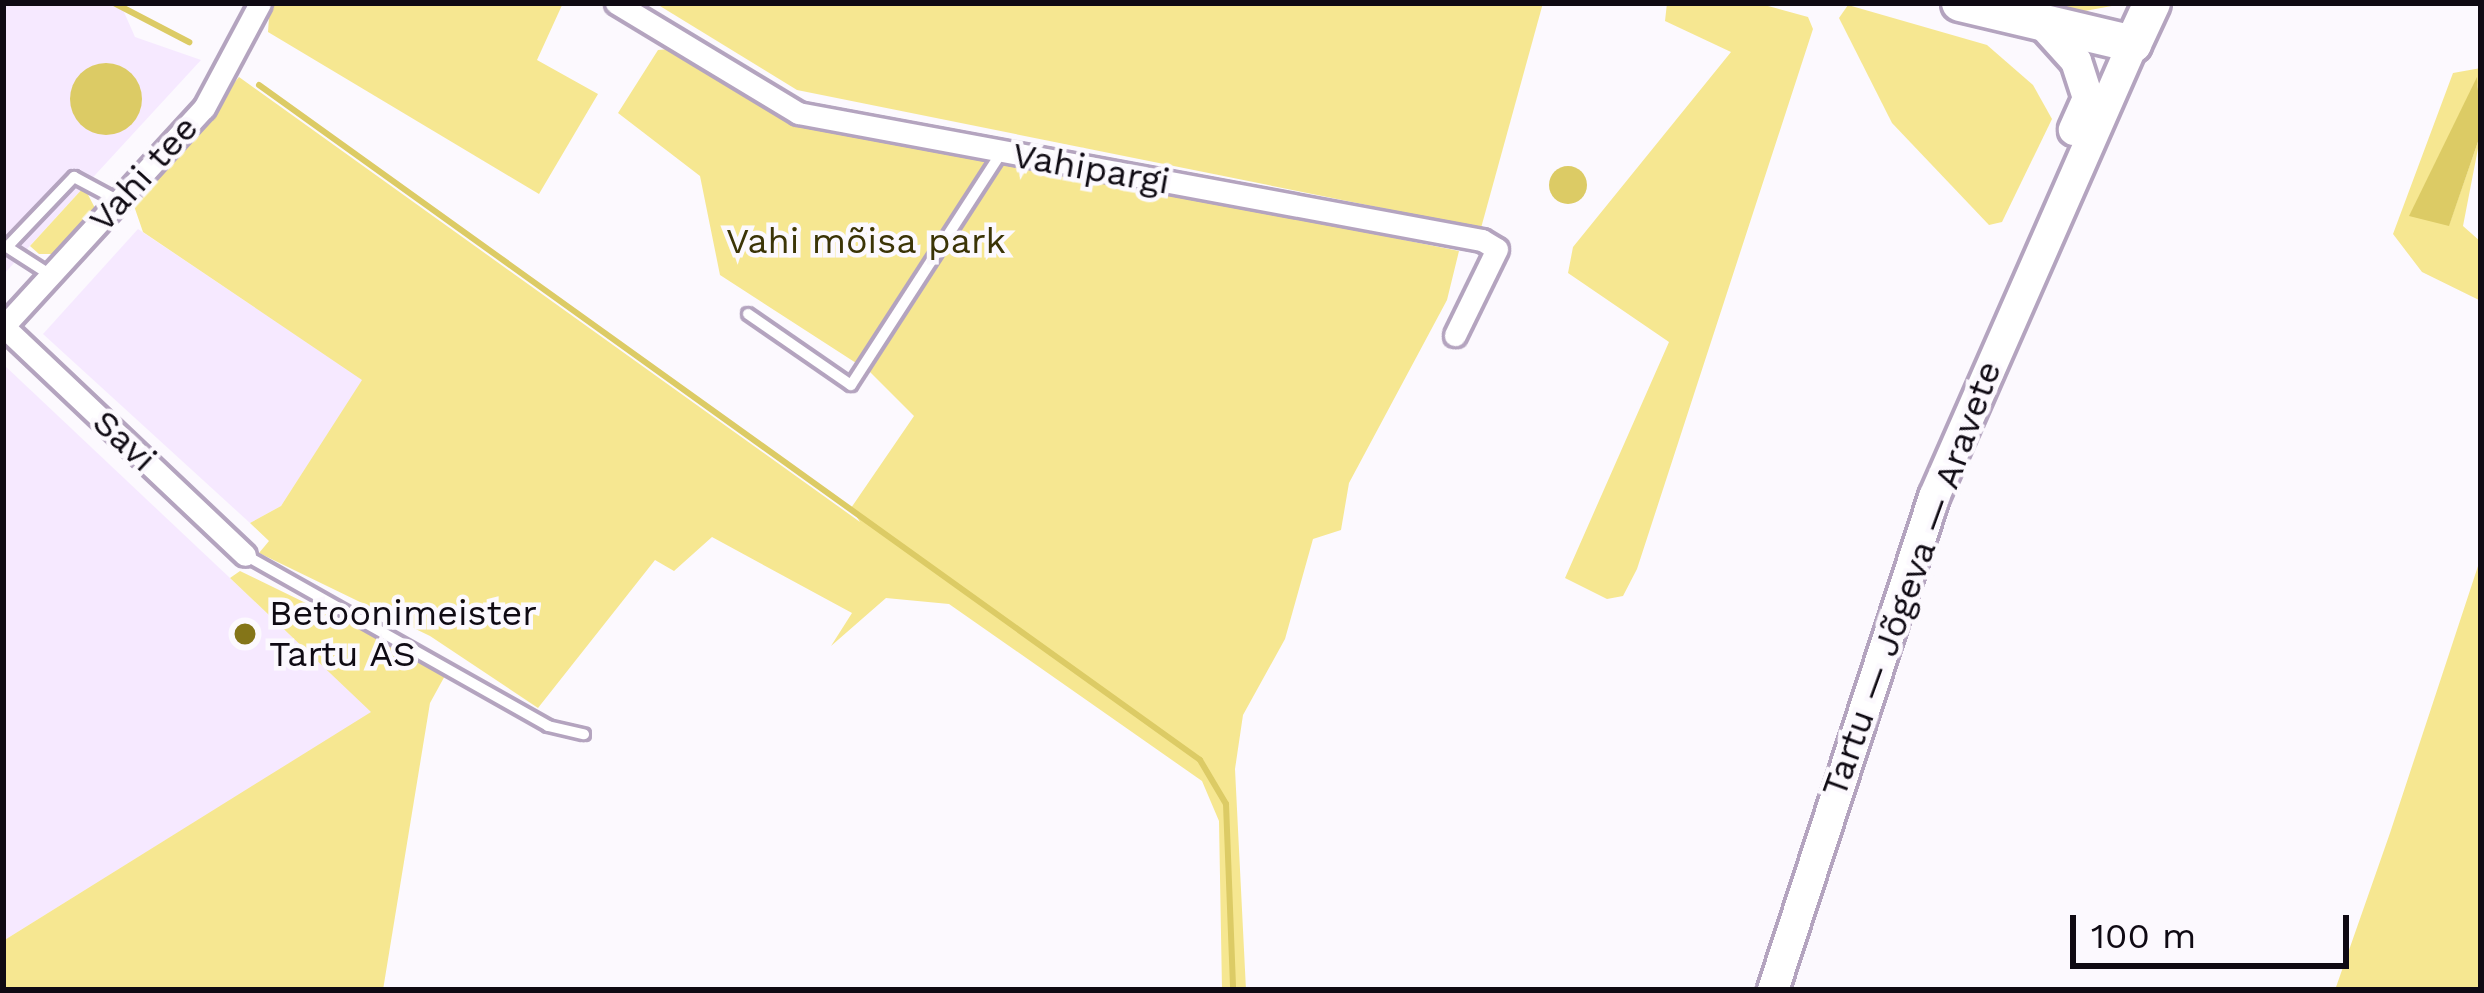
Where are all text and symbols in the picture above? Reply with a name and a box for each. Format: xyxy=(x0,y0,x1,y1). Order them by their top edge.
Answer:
street label: Vahi tee xyxy=(80,107,208,241)
street label: Vahipargi xyxy=(1009,134,1173,204)
park label: Vahi mõisa park xyxy=(726,220,1006,264)
street label: Tartu — Jõgeva — Aravete xyxy=(1812,354,2012,804)
street label: Savi xyxy=(83,401,165,481)
place label: Betoonimeister Tartu AS xyxy=(269,591,537,676)
marker: Betoonimeister Tartu AS xyxy=(232,621,258,647)
scale bar xyxy=(2076,891,2355,965)
text: 100 m xyxy=(2091,915,2196,957)

